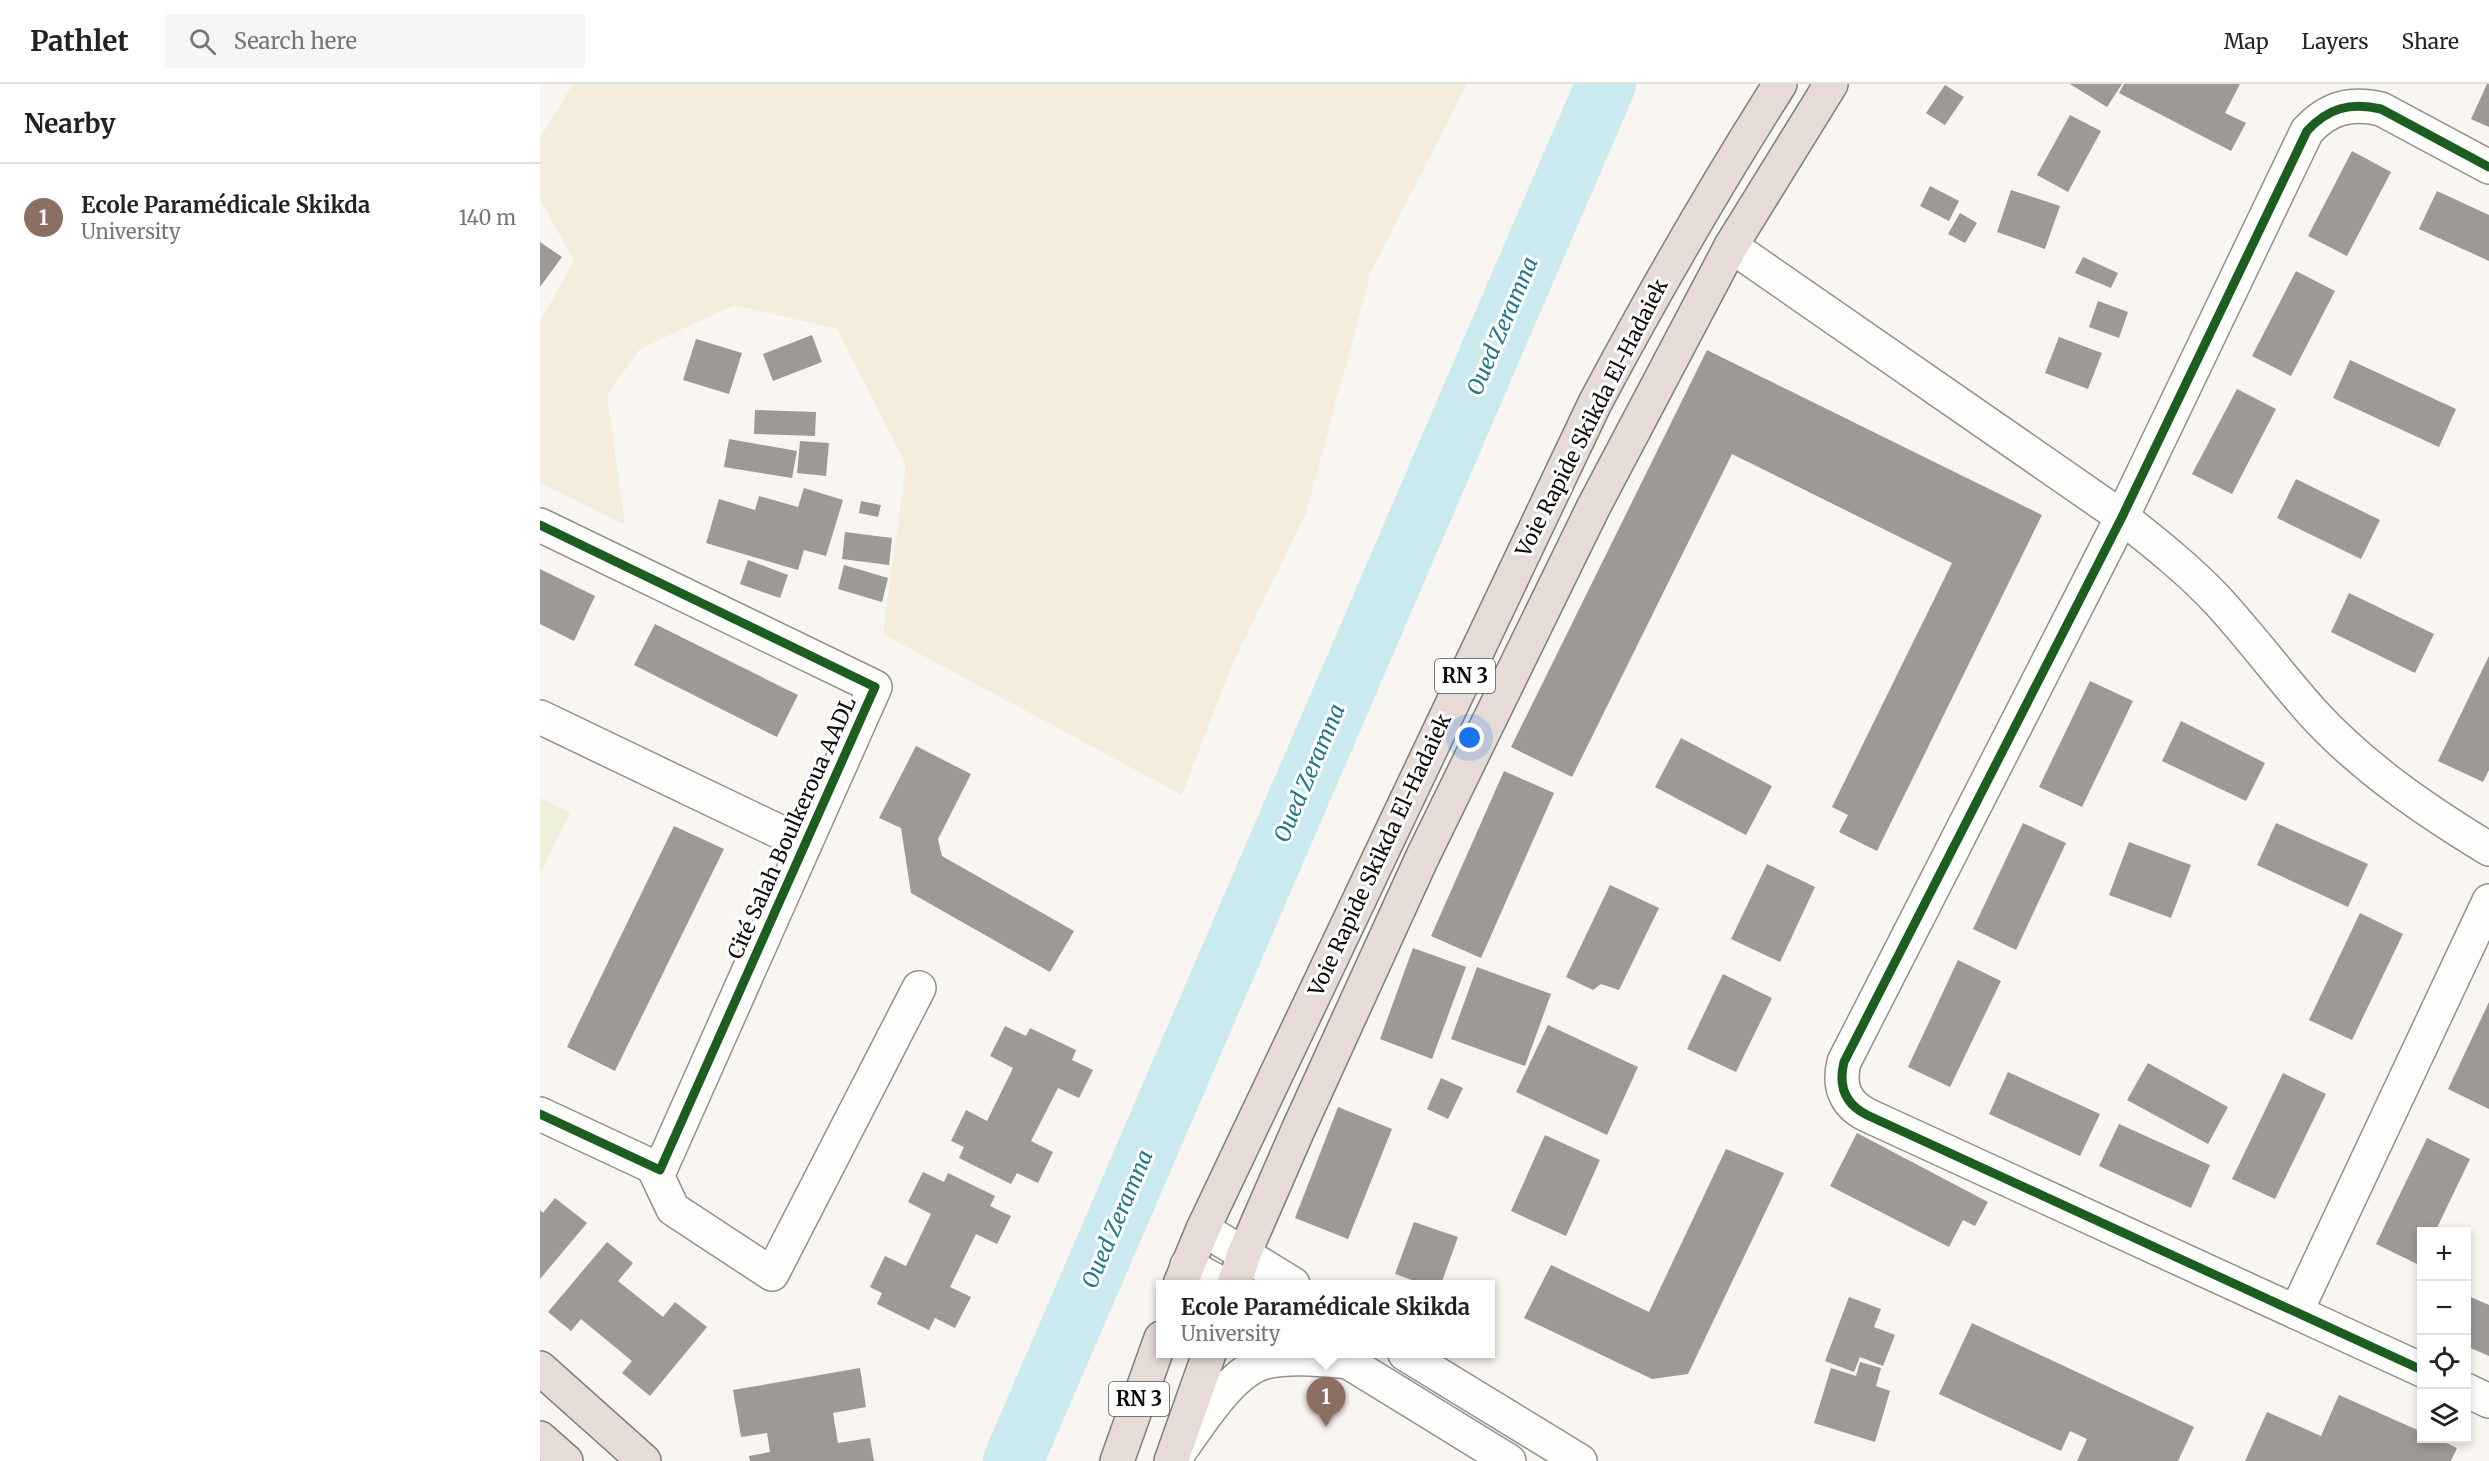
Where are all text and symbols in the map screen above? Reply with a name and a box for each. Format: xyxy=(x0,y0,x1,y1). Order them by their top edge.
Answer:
search box xyxy=(165,14,585,68)
text: Pathlet xyxy=(30,23,129,59)
icon: search xyxy=(186,25,219,58)
text: Search here xyxy=(234,27,357,55)
text: Map xyxy=(2224,28,2269,55)
text: Layers xyxy=(2302,28,2369,55)
text: Share xyxy=(2402,28,2459,55)
text: Nearby xyxy=(24,107,116,140)
text: Ecole Paramédicale Skikda xyxy=(81,191,370,219)
text: 1 xyxy=(39,205,48,230)
text: 140 m xyxy=(459,205,516,230)
text: University xyxy=(81,219,181,244)
water label: Oued Zeramna xyxy=(1460,253,1544,399)
street label: Voie Rapide Skikda El-Hadaiek xyxy=(1509,274,1674,562)
road number: RN 3 xyxy=(1435,659,1495,693)
street label: Cité Salah Boulkeroua AADL xyxy=(721,692,862,963)
water label: Oued Zeramna xyxy=(1267,700,1351,846)
street label: Voie Rapide Skikda El-Hadaiek xyxy=(1302,709,1457,1001)
your location xyxy=(1455,723,1484,752)
water label: Oued Zeramna xyxy=(1075,1146,1159,1292)
map controls xyxy=(2417,1227,2471,1443)
button: + xyxy=(2417,1227,2471,1281)
popup xyxy=(1156,1280,1495,1358)
button: − xyxy=(2417,1281,2471,1335)
text: Ecole Paramédicale Skikda xyxy=(1181,1293,1470,1321)
text: University xyxy=(1181,1321,1280,1346)
button: locate xyxy=(2417,1335,2471,1389)
pin: 1 xyxy=(1306,1378,1346,1427)
road number: RN 3 xyxy=(1109,1382,1169,1416)
button: layers xyxy=(2417,1389,2471,1443)

